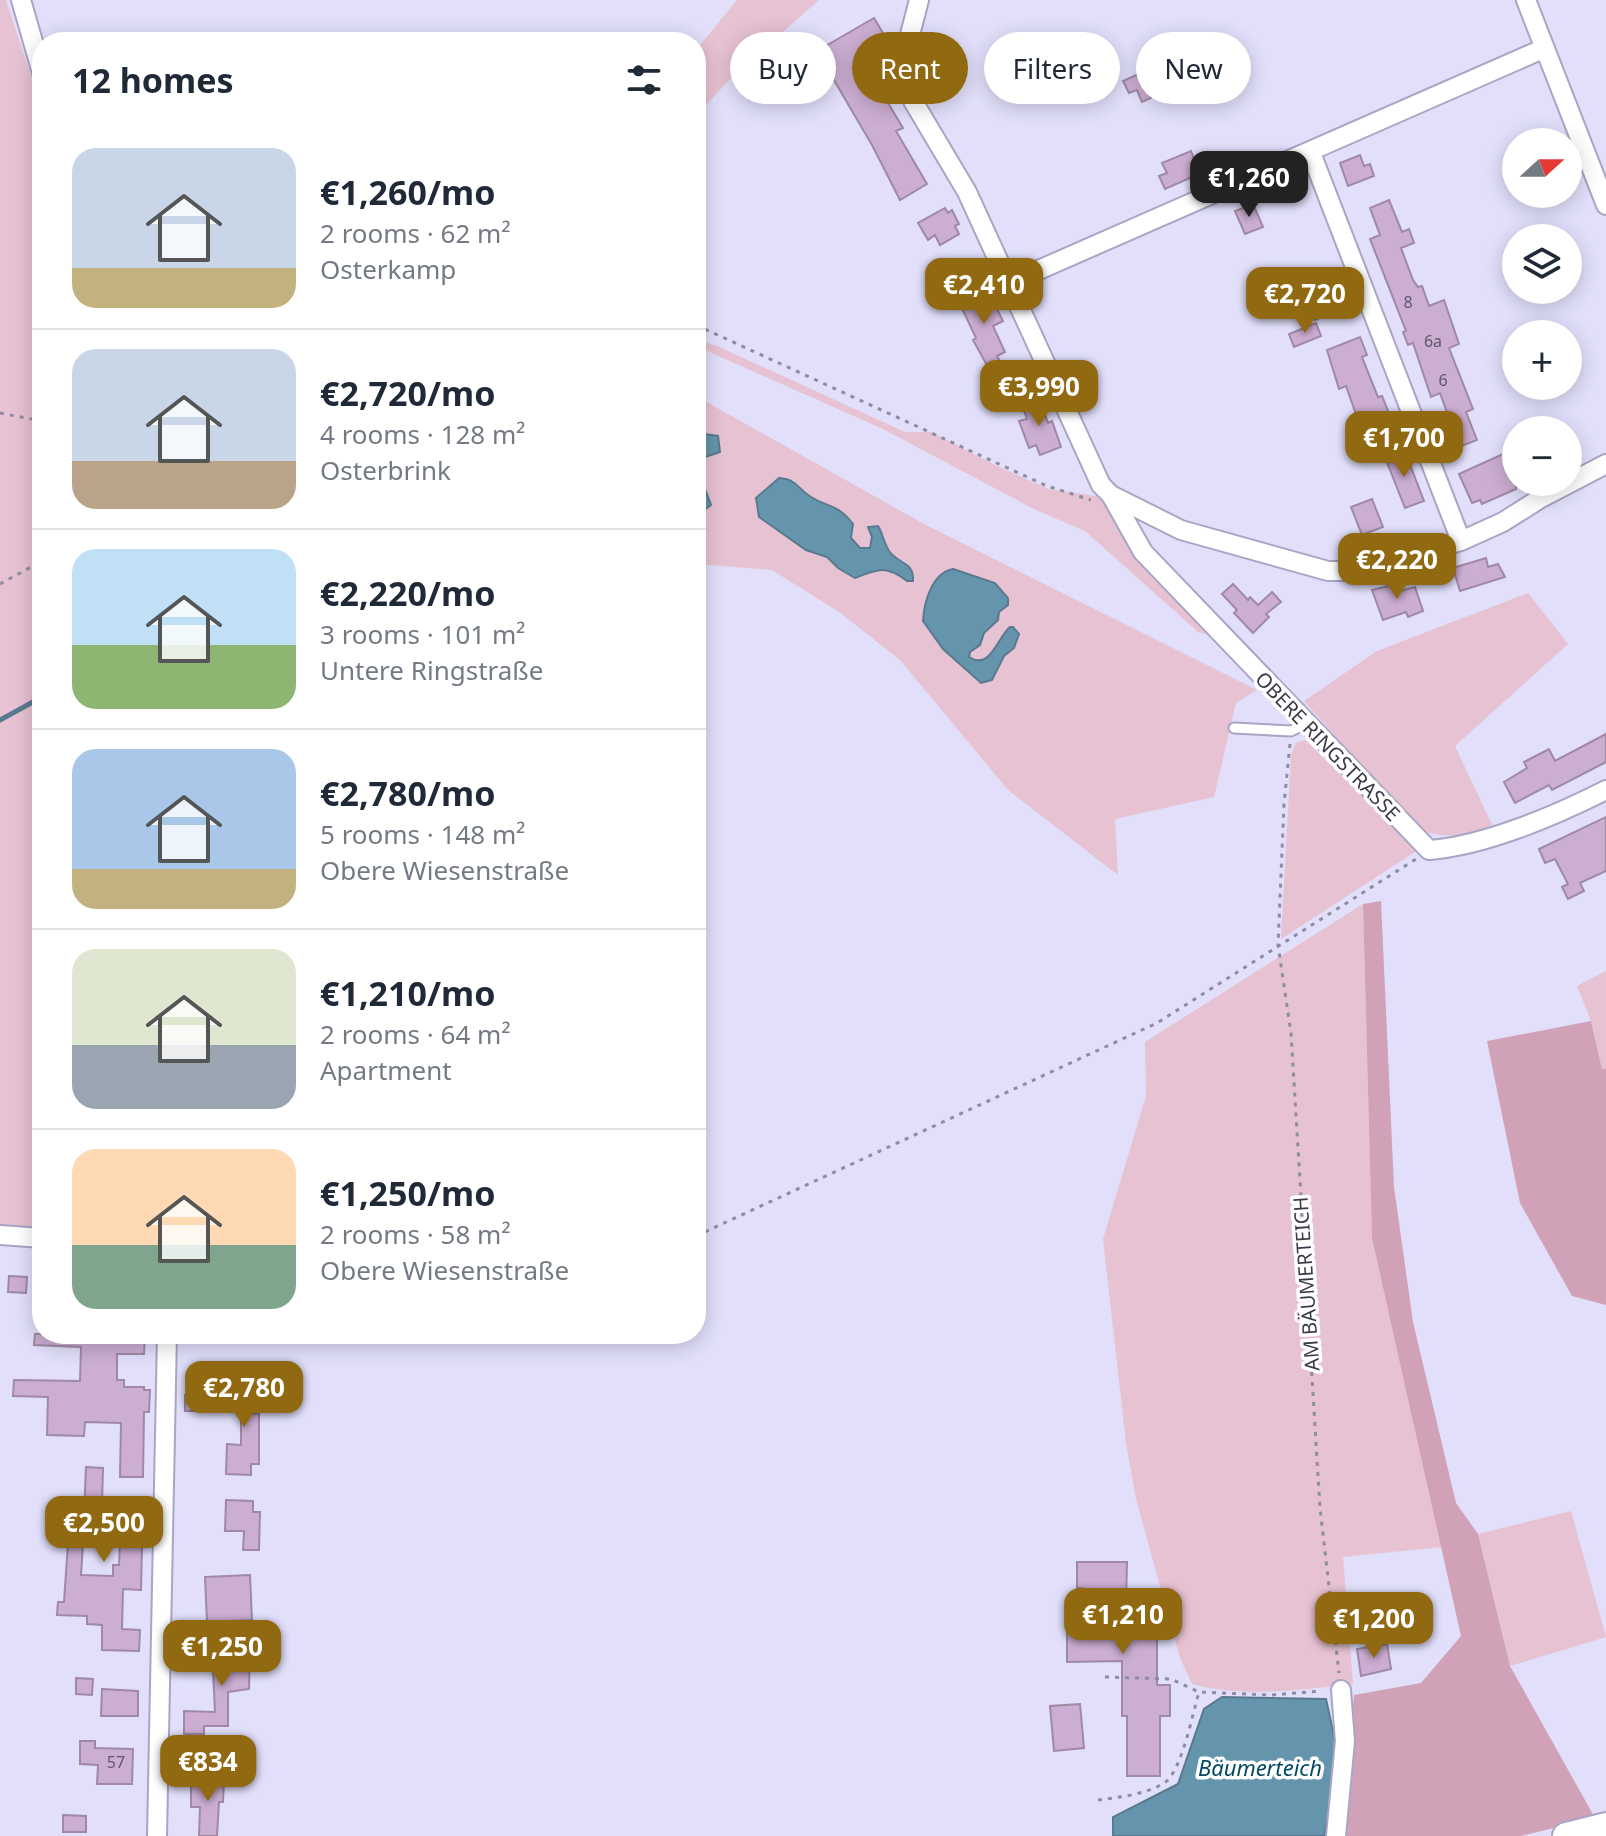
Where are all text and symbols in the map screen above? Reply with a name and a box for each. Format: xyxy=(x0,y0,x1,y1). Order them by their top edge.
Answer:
chip: Buy xyxy=(730,32,836,104)
chip: Rent xyxy=(852,32,968,104)
chip: Filters xyxy=(984,32,1120,104)
chip: New xyxy=(1136,32,1251,104)
text: 12 homes xyxy=(72,57,234,103)
icon: filters xyxy=(622,58,666,102)
north arrow xyxy=(1502,128,1582,208)
map controls xyxy=(1502,128,1582,496)
pin: €1,260 xyxy=(1184,151,1314,219)
text: €1,260 xyxy=(1208,159,1290,195)
text: €1,260/mo xyxy=(320,169,495,215)
icon: home xyxy=(136,180,232,276)
text: 2 rooms · 62 m² xyxy=(320,215,510,251)
button: layers xyxy=(1502,224,1582,304)
text: Osterkamp xyxy=(320,251,456,287)
pin: €2,410 xyxy=(919,258,1049,326)
text: €2,410 xyxy=(943,266,1025,302)
pin: €2,720 xyxy=(1240,267,1370,335)
text: €2,720 xyxy=(1264,275,1346,311)
house number: 8 xyxy=(1403,291,1413,313)
button: + xyxy=(1502,320,1582,400)
house number: 6a xyxy=(1424,330,1442,352)
pin: €3,990 xyxy=(974,360,1104,428)
text: €3,990 xyxy=(998,368,1080,404)
house number: 6 xyxy=(1438,369,1448,391)
text: €2,720/mo xyxy=(320,370,495,416)
icon: home xyxy=(136,381,232,477)
pin: €1,700 xyxy=(1339,411,1469,479)
text: 4 rooms · 128 m² xyxy=(320,416,525,452)
button: − xyxy=(1502,416,1582,496)
text: €1,700 xyxy=(1363,419,1445,455)
text: Osterbrink xyxy=(320,452,451,488)
pin: €2,220 xyxy=(1332,533,1462,601)
text: €2,220 xyxy=(1356,541,1438,577)
text: €2,220/mo xyxy=(320,570,495,616)
icon: home xyxy=(136,581,232,677)
text: 3 rooms · 101 m² xyxy=(320,616,525,652)
text: Untere Ringstraße xyxy=(320,652,543,688)
street label: OBERE RINGSTRASSE xyxy=(1250,665,1406,827)
text: €2,780/mo xyxy=(320,770,495,816)
icon: home xyxy=(136,781,232,877)
text: 5 rooms · 148 m² xyxy=(320,816,525,852)
text: Obere Wiesenstraße xyxy=(320,852,569,888)
text: €1,210/mo xyxy=(320,970,495,1016)
icon: home xyxy=(136,981,232,1077)
text: 2 rooms · 64 m² xyxy=(320,1016,510,1052)
text: Apartment xyxy=(320,1052,452,1088)
text: €1,250/mo xyxy=(320,1170,495,1216)
icon: home xyxy=(136,1181,232,1277)
street label: AM BÄUMERTEICH xyxy=(1286,1196,1326,1372)
text: 2 rooms · 58 m² xyxy=(320,1216,510,1252)
text: Obere Wiesenstraße xyxy=(320,1252,569,1288)
pin: €2,780 xyxy=(179,1361,309,1429)
text: €2,780 xyxy=(203,1369,285,1405)
pin: €2,500 xyxy=(39,1496,169,1564)
text: €2,500 xyxy=(63,1504,145,1540)
pin: €1,210 xyxy=(1058,1588,1188,1656)
pin: €1,200 xyxy=(1309,1592,1439,1660)
text: €1,210 xyxy=(1082,1596,1164,1632)
text: €1,200 xyxy=(1333,1600,1415,1636)
pin: €1,250 xyxy=(157,1620,287,1688)
text: €1,250 xyxy=(181,1628,263,1664)
pin: €834 xyxy=(161,1735,255,1803)
text: €834 xyxy=(178,1743,238,1779)
house number: 57 xyxy=(107,1751,125,1773)
water label: Bäumerteich xyxy=(1198,1752,1322,1782)

